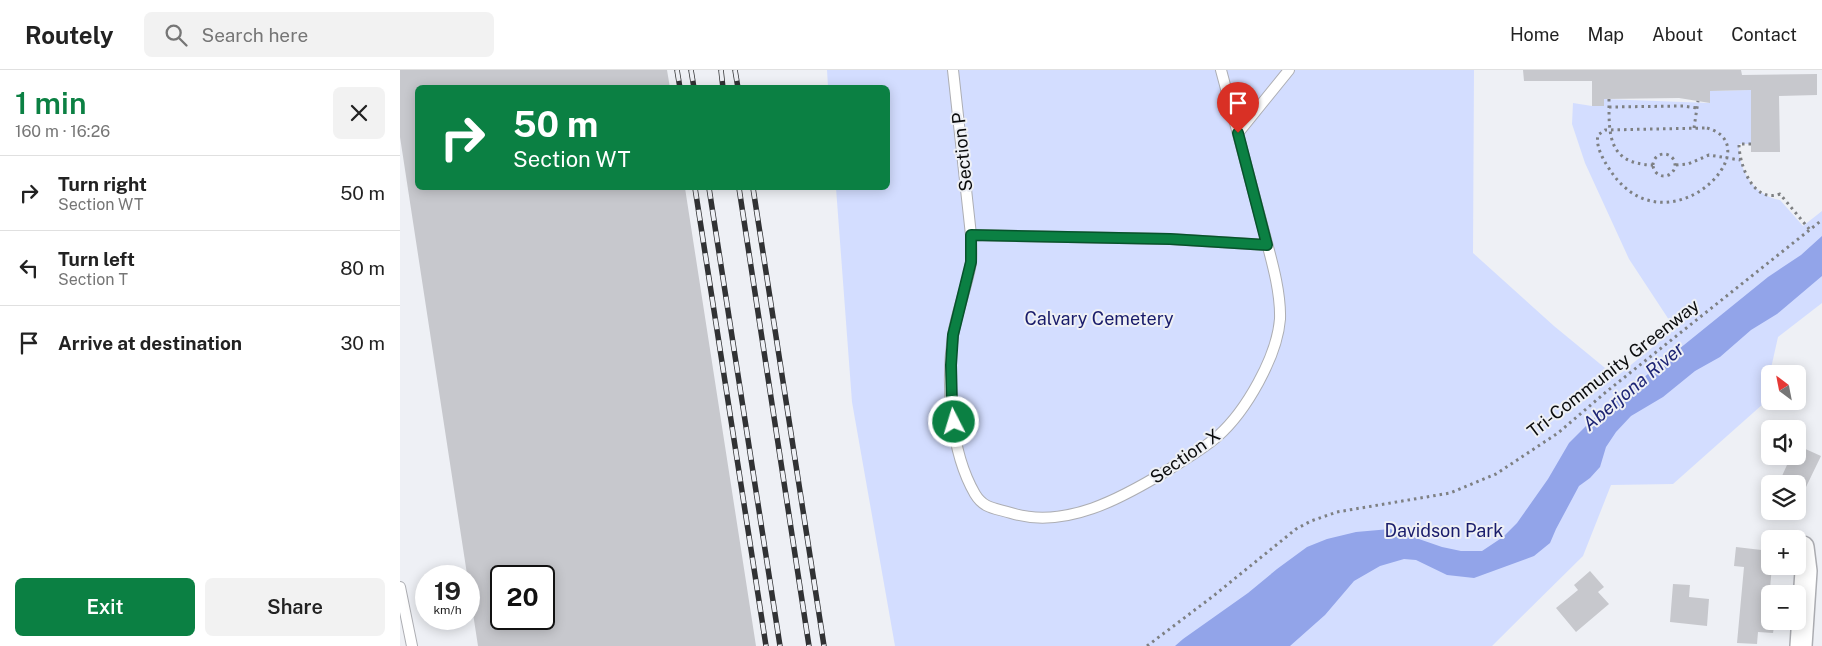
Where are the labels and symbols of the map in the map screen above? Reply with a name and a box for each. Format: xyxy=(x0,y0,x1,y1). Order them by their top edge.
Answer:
pin xyxy=(1217,82,1259,133)
street label: Section P xyxy=(947,111,977,193)
street label: Tri-Community Greenway xyxy=(1523,294,1703,442)
park label: Calvary Cemetery xyxy=(1024,308,1174,329)
water label: Aberjona River xyxy=(1578,337,1689,435)
north arrow xyxy=(1761,365,1806,410)
position arrow xyxy=(927,395,979,447)
street label: Section X xyxy=(1146,424,1224,488)
park label: Davidson Park xyxy=(1385,520,1503,541)
speed limit sign: 20 xyxy=(490,565,555,630)

